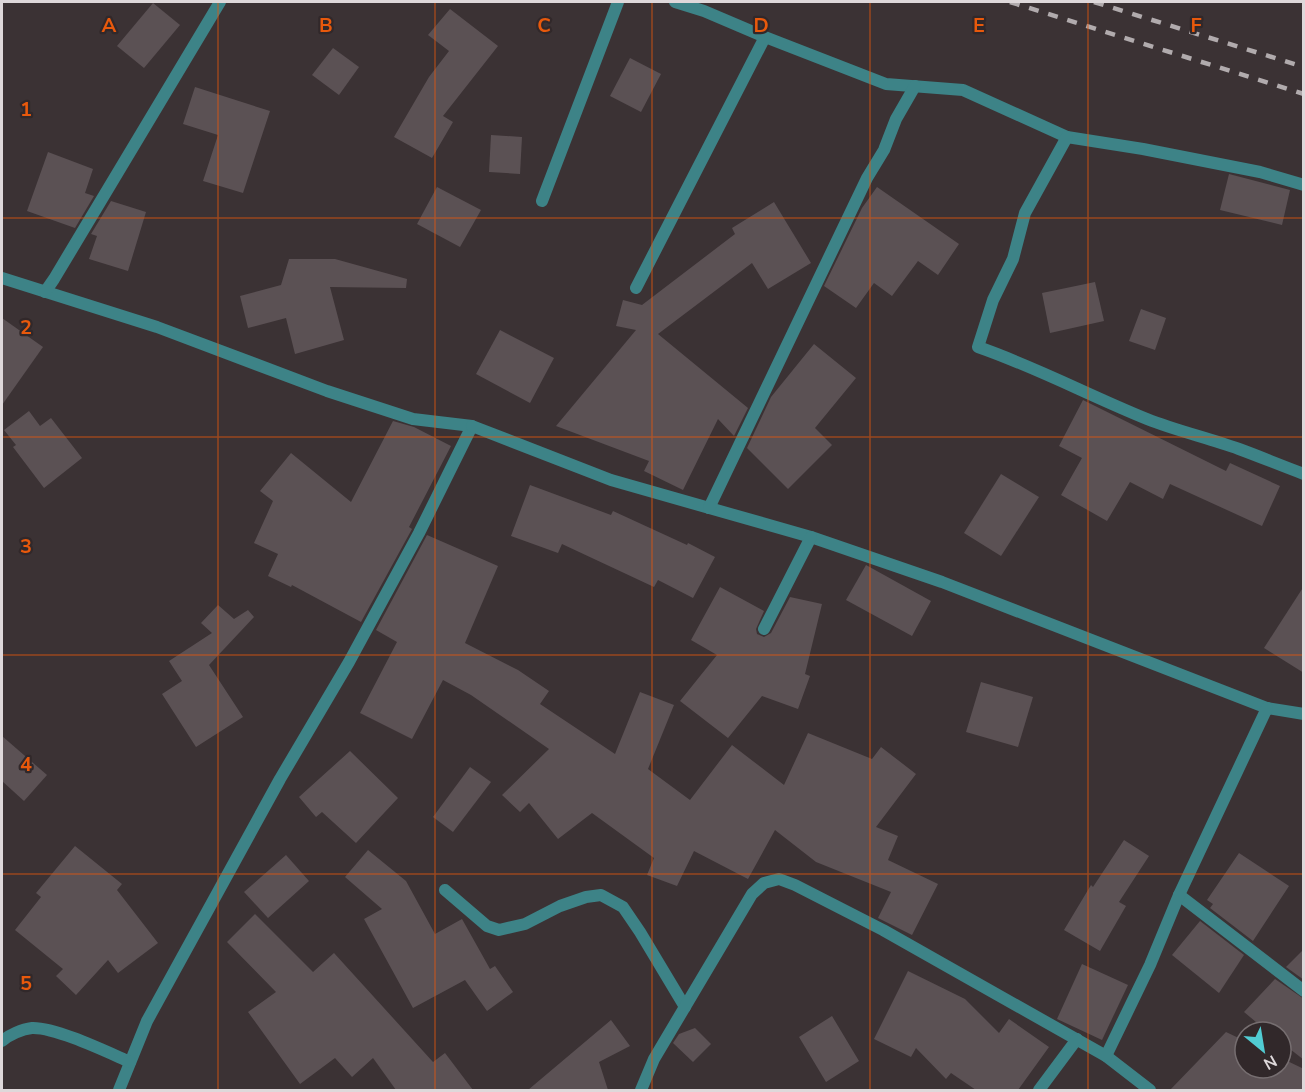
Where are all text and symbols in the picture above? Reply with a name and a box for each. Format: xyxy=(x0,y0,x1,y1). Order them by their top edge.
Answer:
text: A xyxy=(102,12,117,39)
text: B xyxy=(319,12,333,39)
text: C xyxy=(537,12,551,39)
text: D xyxy=(753,12,769,39)
text: E xyxy=(973,12,985,39)
text: F xyxy=(1190,12,1202,39)
text: 1 xyxy=(20,96,32,123)
text: 2 xyxy=(20,314,32,341)
text: 3 xyxy=(20,533,32,560)
text: 4 xyxy=(20,751,32,778)
text: 5 xyxy=(20,970,32,997)
north arrow xyxy=(1233,1020,1293,1080)
text: N xyxy=(1259,1050,1281,1075)

